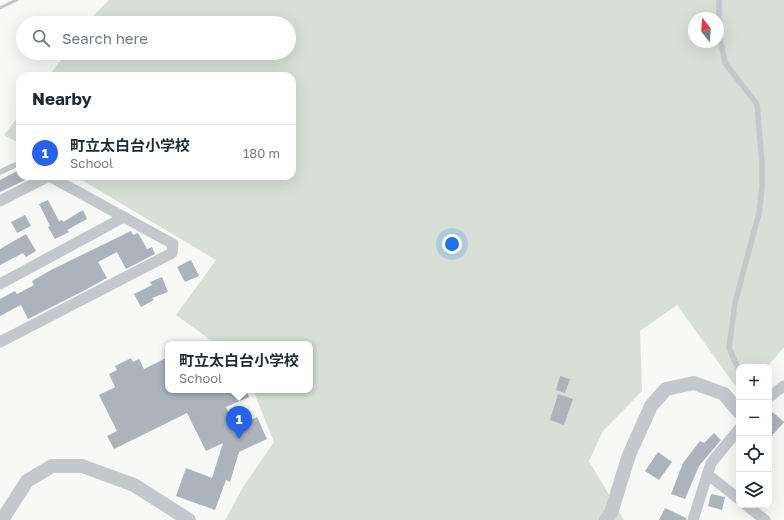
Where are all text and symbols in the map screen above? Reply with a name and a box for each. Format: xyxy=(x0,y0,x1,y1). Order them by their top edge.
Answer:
north arrow xyxy=(688,12,724,48)
search box xyxy=(16,16,296,60)
icon: search xyxy=(30,27,52,49)
text: Search here xyxy=(62,29,148,47)
text: Nearby xyxy=(32,88,92,109)
text: 町立太白台小学校 xyxy=(70,136,190,154)
text: 1 xyxy=(42,145,48,161)
text: 180 m xyxy=(243,145,280,161)
text: School xyxy=(70,155,113,171)
your location xyxy=(442,234,462,254)
popup xyxy=(165,341,313,393)
text: 町立太白台小学校 xyxy=(179,351,299,369)
map controls xyxy=(736,364,772,508)
button: + xyxy=(736,364,772,400)
text: School xyxy=(179,370,222,386)
button: − xyxy=(736,400,772,436)
pin: 1 xyxy=(226,406,252,439)
button: locate xyxy=(736,436,772,472)
button: layers xyxy=(736,472,772,508)

